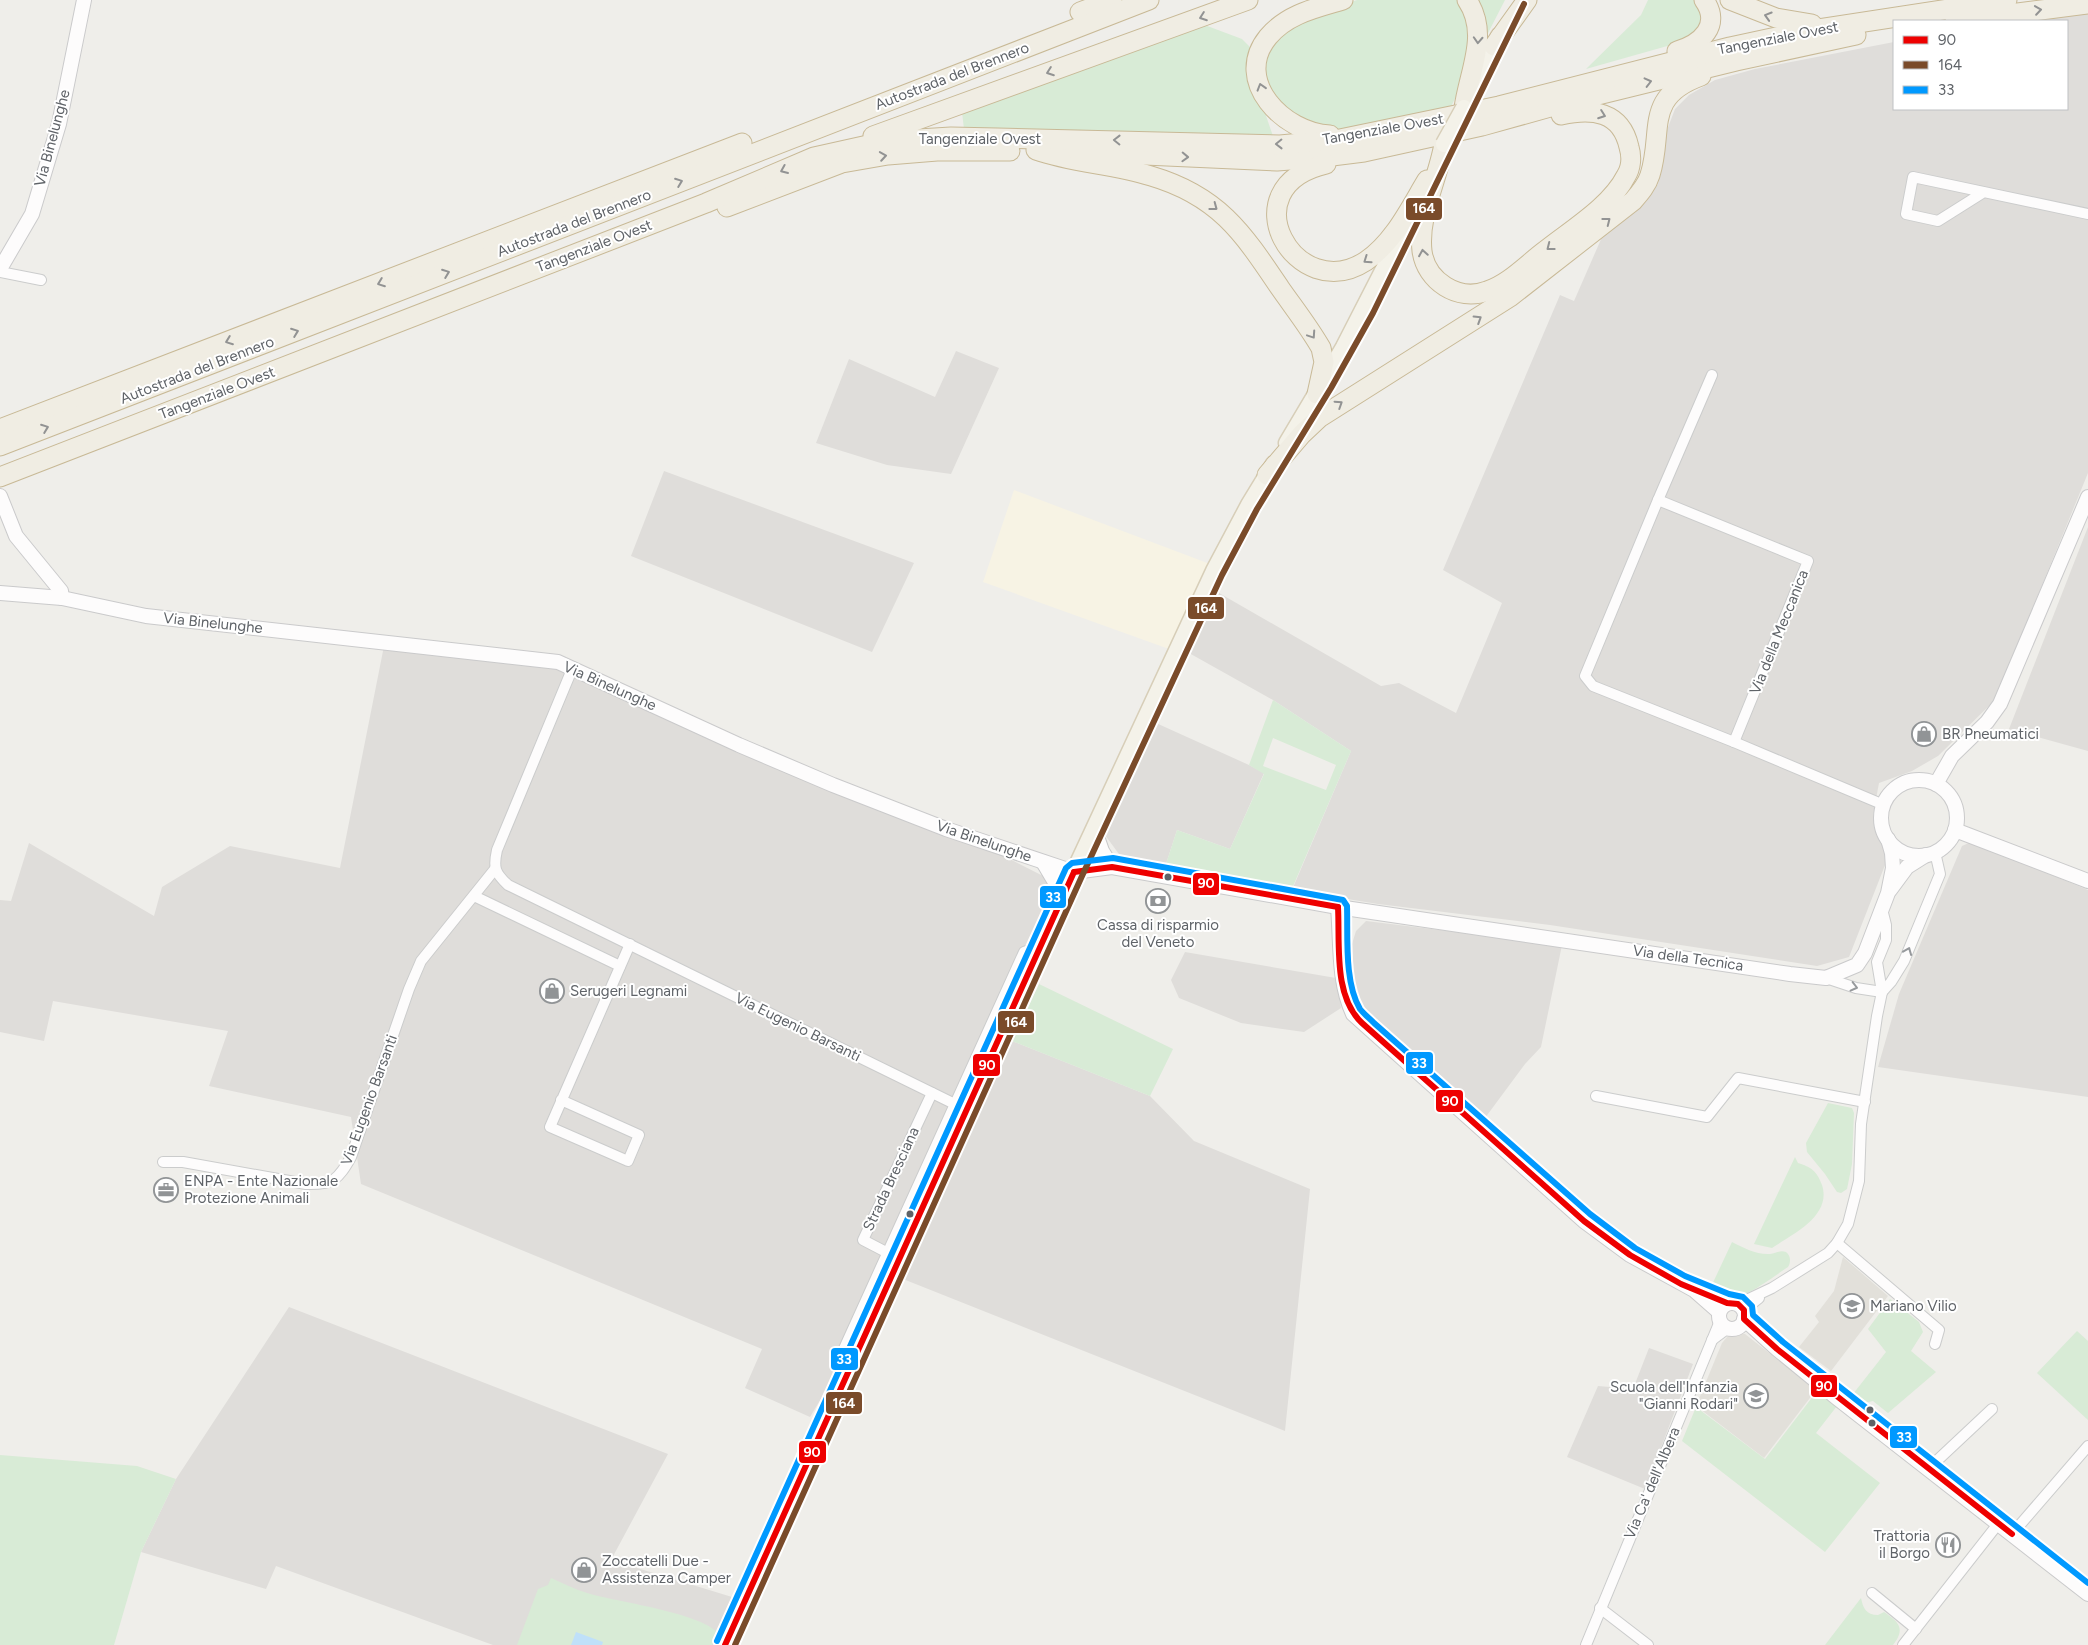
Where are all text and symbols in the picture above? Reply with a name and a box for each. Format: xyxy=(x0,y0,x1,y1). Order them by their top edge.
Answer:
one-way arrow xyxy=(2034,5,2042,16)
one-way arrow xyxy=(1199,11,1207,21)
one-way arrow xyxy=(1764,11,1773,21)
street label: Tangenziale Ovest xyxy=(1716,17,1840,59)
legend xyxy=(1893,20,2068,110)
text: 90 xyxy=(1938,31,1956,49)
one-way arrow xyxy=(1472,37,1483,45)
street label: Autostrada del Brennero xyxy=(872,38,1032,114)
text: 164 xyxy=(1938,56,1962,74)
one-way arrow xyxy=(1046,66,1055,76)
one-way arrow xyxy=(1643,77,1652,88)
text: 33 xyxy=(1938,81,1954,99)
one-way arrow xyxy=(1256,83,1266,91)
street label: Via Binelunghe xyxy=(30,87,74,189)
street label: Tangenziale Ovest xyxy=(1321,109,1445,149)
one-way arrow xyxy=(1597,109,1606,119)
street label: Tangenziale Ovest xyxy=(919,130,1042,148)
one-way arrow xyxy=(1113,135,1121,146)
one-way arrow xyxy=(1275,139,1283,149)
one-way arrow xyxy=(879,151,887,162)
one-way arrow xyxy=(1181,151,1189,162)
one-way arrow xyxy=(780,163,789,174)
one-way arrow xyxy=(674,178,683,188)
street label: Autostrada del Brennero xyxy=(494,185,654,261)
line badge: 164 xyxy=(1405,197,1443,221)
text: 164 xyxy=(1413,200,1436,217)
one-way arrow xyxy=(1208,201,1217,209)
street label: Tangenziale Ovest xyxy=(534,216,655,276)
one-way arrow xyxy=(1601,219,1610,227)
one-way arrow xyxy=(1546,241,1555,250)
one-way arrow xyxy=(1419,248,1429,257)
one-way arrow xyxy=(1363,254,1372,263)
one-way arrow xyxy=(442,269,450,279)
one-way arrow xyxy=(377,277,386,287)
one-way arrow xyxy=(1472,316,1481,325)
one-way arrow xyxy=(290,327,299,338)
one-way arrow xyxy=(1306,329,1315,338)
street label: Autostrada del Brennero xyxy=(117,332,277,408)
one-way arrow xyxy=(225,335,234,345)
street label: Tangenziale Ovest xyxy=(157,363,278,423)
one-way arrow xyxy=(1333,401,1343,410)
one-way arrow xyxy=(41,424,49,434)
street label: Via della Meccanica xyxy=(1746,567,1812,697)
line badge: 164 xyxy=(1187,596,1225,620)
text: 164 xyxy=(1195,600,1218,617)
street label: Via Binelunghe xyxy=(162,609,264,637)
street label: Via Binelunghe xyxy=(561,657,659,715)
shop icon: BR Pneumatici xyxy=(1911,721,1937,747)
place label: BR Pneumatici xyxy=(1942,725,2039,743)
street label: Via Binelunghe xyxy=(934,816,1034,866)
unlabelled marker xyxy=(1163,872,1173,882)
line badge: 90 xyxy=(1192,872,1220,896)
text: 90 xyxy=(1197,875,1215,892)
line badge: 33 xyxy=(1039,885,1067,909)
bank icon: Cassa di risparmio del Veneto xyxy=(1145,888,1171,914)
text: 33 xyxy=(1045,889,1061,906)
place label: Cassa di risparmio del Veneto xyxy=(1097,916,1219,951)
street label: Via della Tecnica xyxy=(1632,941,1744,975)
one-way arrow xyxy=(1902,947,1912,956)
shop icon: Serugeri Legnami xyxy=(539,978,565,1004)
one-way arrow xyxy=(1849,981,1858,992)
place label: Serugeri Legnami xyxy=(570,982,687,1000)
street label: Via Eugenio Barsanti xyxy=(732,989,864,1065)
line badge: 164 xyxy=(997,1010,1035,1034)
text: 164 xyxy=(1005,1014,1028,1031)
street label: Via Eugenio Barsanti xyxy=(337,1032,401,1168)
line badge: 33 xyxy=(1405,1051,1434,1075)
line badge: 90 xyxy=(972,1053,1001,1077)
text: 33 xyxy=(1411,1055,1427,1072)
text: 90 xyxy=(978,1057,996,1074)
line badge: 90 xyxy=(1435,1089,1464,1113)
text: 90 xyxy=(1441,1093,1459,1110)
street label: Strada Bresciana xyxy=(859,1124,923,1234)
place label: ENPA - Ente Nazionale Protezione Animali xyxy=(184,1172,338,1207)
office icon: ENPA - Ente Nazionale Protezione Animali xyxy=(153,1177,179,1203)
unlabelled marker xyxy=(905,1209,915,1219)
school or university icon: Mariano Vilio xyxy=(1839,1293,1865,1319)
place label: Mariano Vilio xyxy=(1870,1297,1957,1315)
line badge: 33 xyxy=(830,1347,859,1371)
text: 33 xyxy=(836,1351,852,1368)
line badge: 90 xyxy=(1810,1374,1838,1398)
place label: Scuola dell'Infanzia "Gianni Rodari" xyxy=(1610,1378,1738,1413)
text: 90 xyxy=(1815,1378,1833,1395)
school or university icon: Scuola dell'Infanzia "Gianni Rodari" xyxy=(1743,1383,1769,1409)
line badge: 164 xyxy=(825,1391,863,1415)
text: 164 xyxy=(833,1395,856,1412)
unlabelled marker xyxy=(1865,1405,1875,1415)
unlabelled marker xyxy=(1867,1418,1877,1428)
street label: Via Ca' dell'Albera xyxy=(1620,1424,1684,1542)
line badge: 33 xyxy=(1889,1425,1918,1449)
text: 33 xyxy=(1896,1429,1912,1446)
line badge: 90 xyxy=(798,1440,827,1464)
text: 90 xyxy=(803,1444,821,1461)
place label: Trattoria il Borgo xyxy=(1873,1527,1930,1562)
restaurant icon: Trattoria il Borgo xyxy=(1935,1532,1961,1558)
place label: Zoccatelli Due - Assistenza Camper xyxy=(602,1552,731,1587)
shop icon: Zoccatelli Due - Assistenza Camper xyxy=(571,1557,597,1583)

